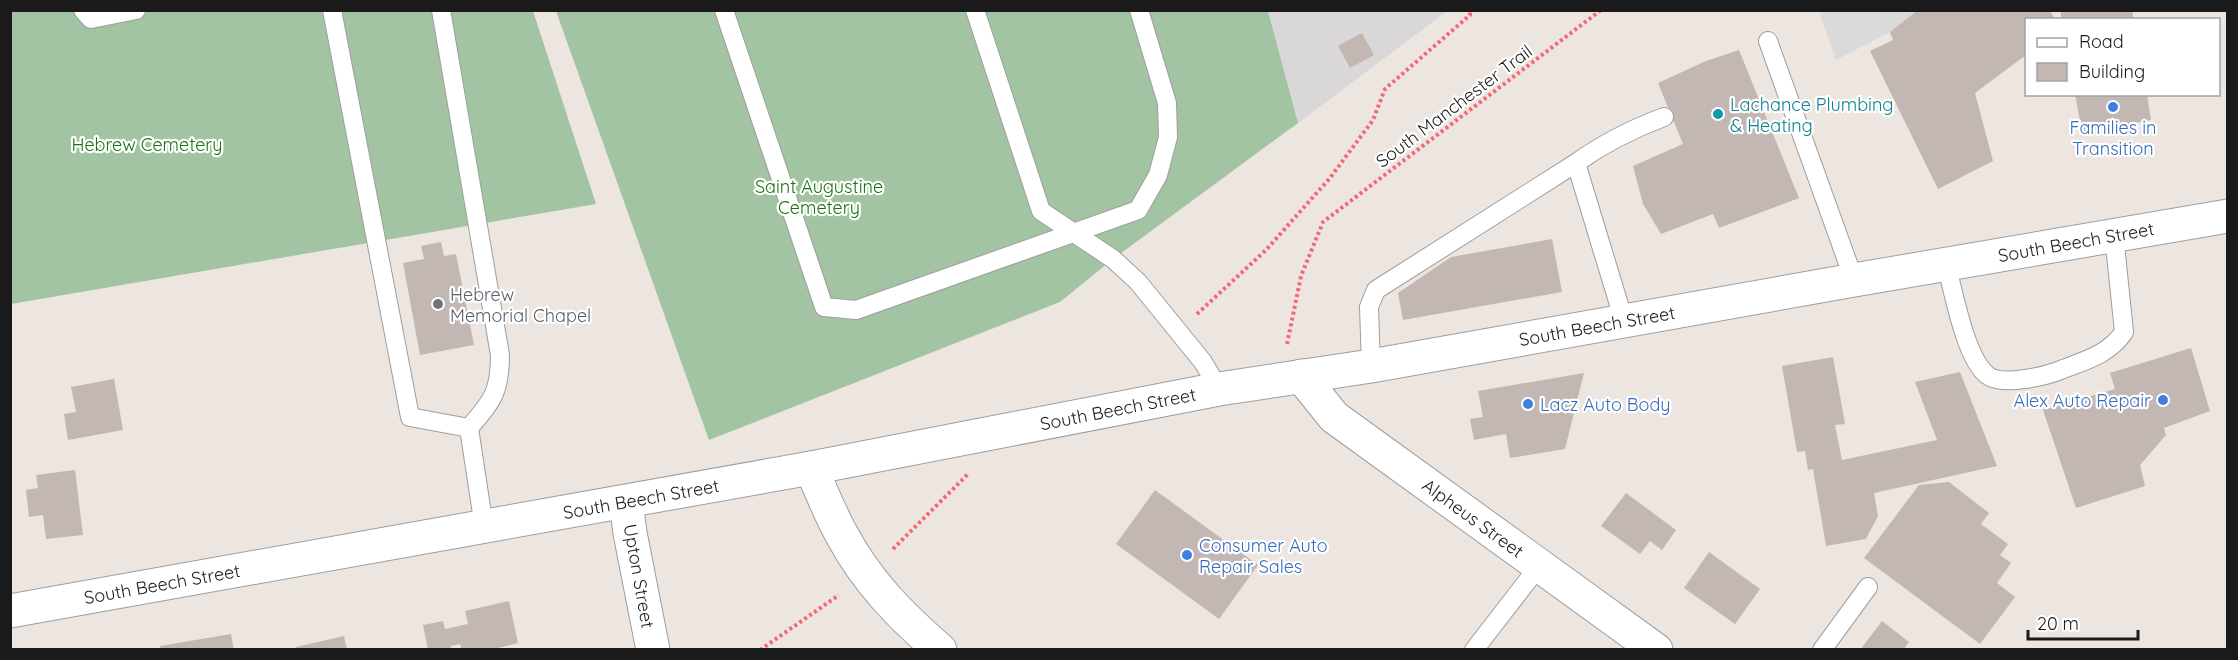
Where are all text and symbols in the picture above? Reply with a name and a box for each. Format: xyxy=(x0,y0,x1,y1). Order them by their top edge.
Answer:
legend xyxy=(2025,18,2220,96)
text: Road xyxy=(2079,30,2124,53)
street label: South Manchester Trail xyxy=(1371,40,1537,172)
text: Building xyxy=(2079,60,2145,83)
place label: Lachance Plumbing & Heating xyxy=(1730,93,1894,137)
marker: Families in Transition xyxy=(2106,100,2120,114)
marker: Lachance Plumbing & Heating xyxy=(1711,107,1725,121)
place label: Families in Transition xyxy=(2070,116,2156,160)
park label: Hebrew Cemetery xyxy=(71,133,223,156)
park label: Saint Augustine Cemetery xyxy=(755,175,883,219)
street label: South Beech Street xyxy=(1996,217,2156,267)
place label: Hebrew Memorial Chapel xyxy=(450,283,591,327)
marker: Hebrew Memorial Chapel xyxy=(431,297,445,311)
street label: South Beech Street xyxy=(1517,301,1677,351)
street label: South Beech Street xyxy=(1038,383,1198,435)
place label: Alex Auto Repair xyxy=(2013,389,2151,412)
place label: Lacz Auto Body xyxy=(1540,393,1671,416)
marker: Alex Auto Repair xyxy=(2156,393,2170,407)
marker: Lacz Auto Body xyxy=(1521,397,1535,411)
street label: Alpheus Street xyxy=(1418,473,1528,563)
street label: South Beech Street xyxy=(561,474,721,524)
street label: Upton Street xyxy=(619,522,659,630)
place label: Consumer Auto Repair Sales xyxy=(1199,534,1328,578)
marker: Consumer Auto Repair Sales xyxy=(1180,548,1194,562)
street label: South Beech Street xyxy=(82,559,242,609)
scale bar xyxy=(2028,603,2138,641)
text: 20 m xyxy=(2037,612,2079,635)

